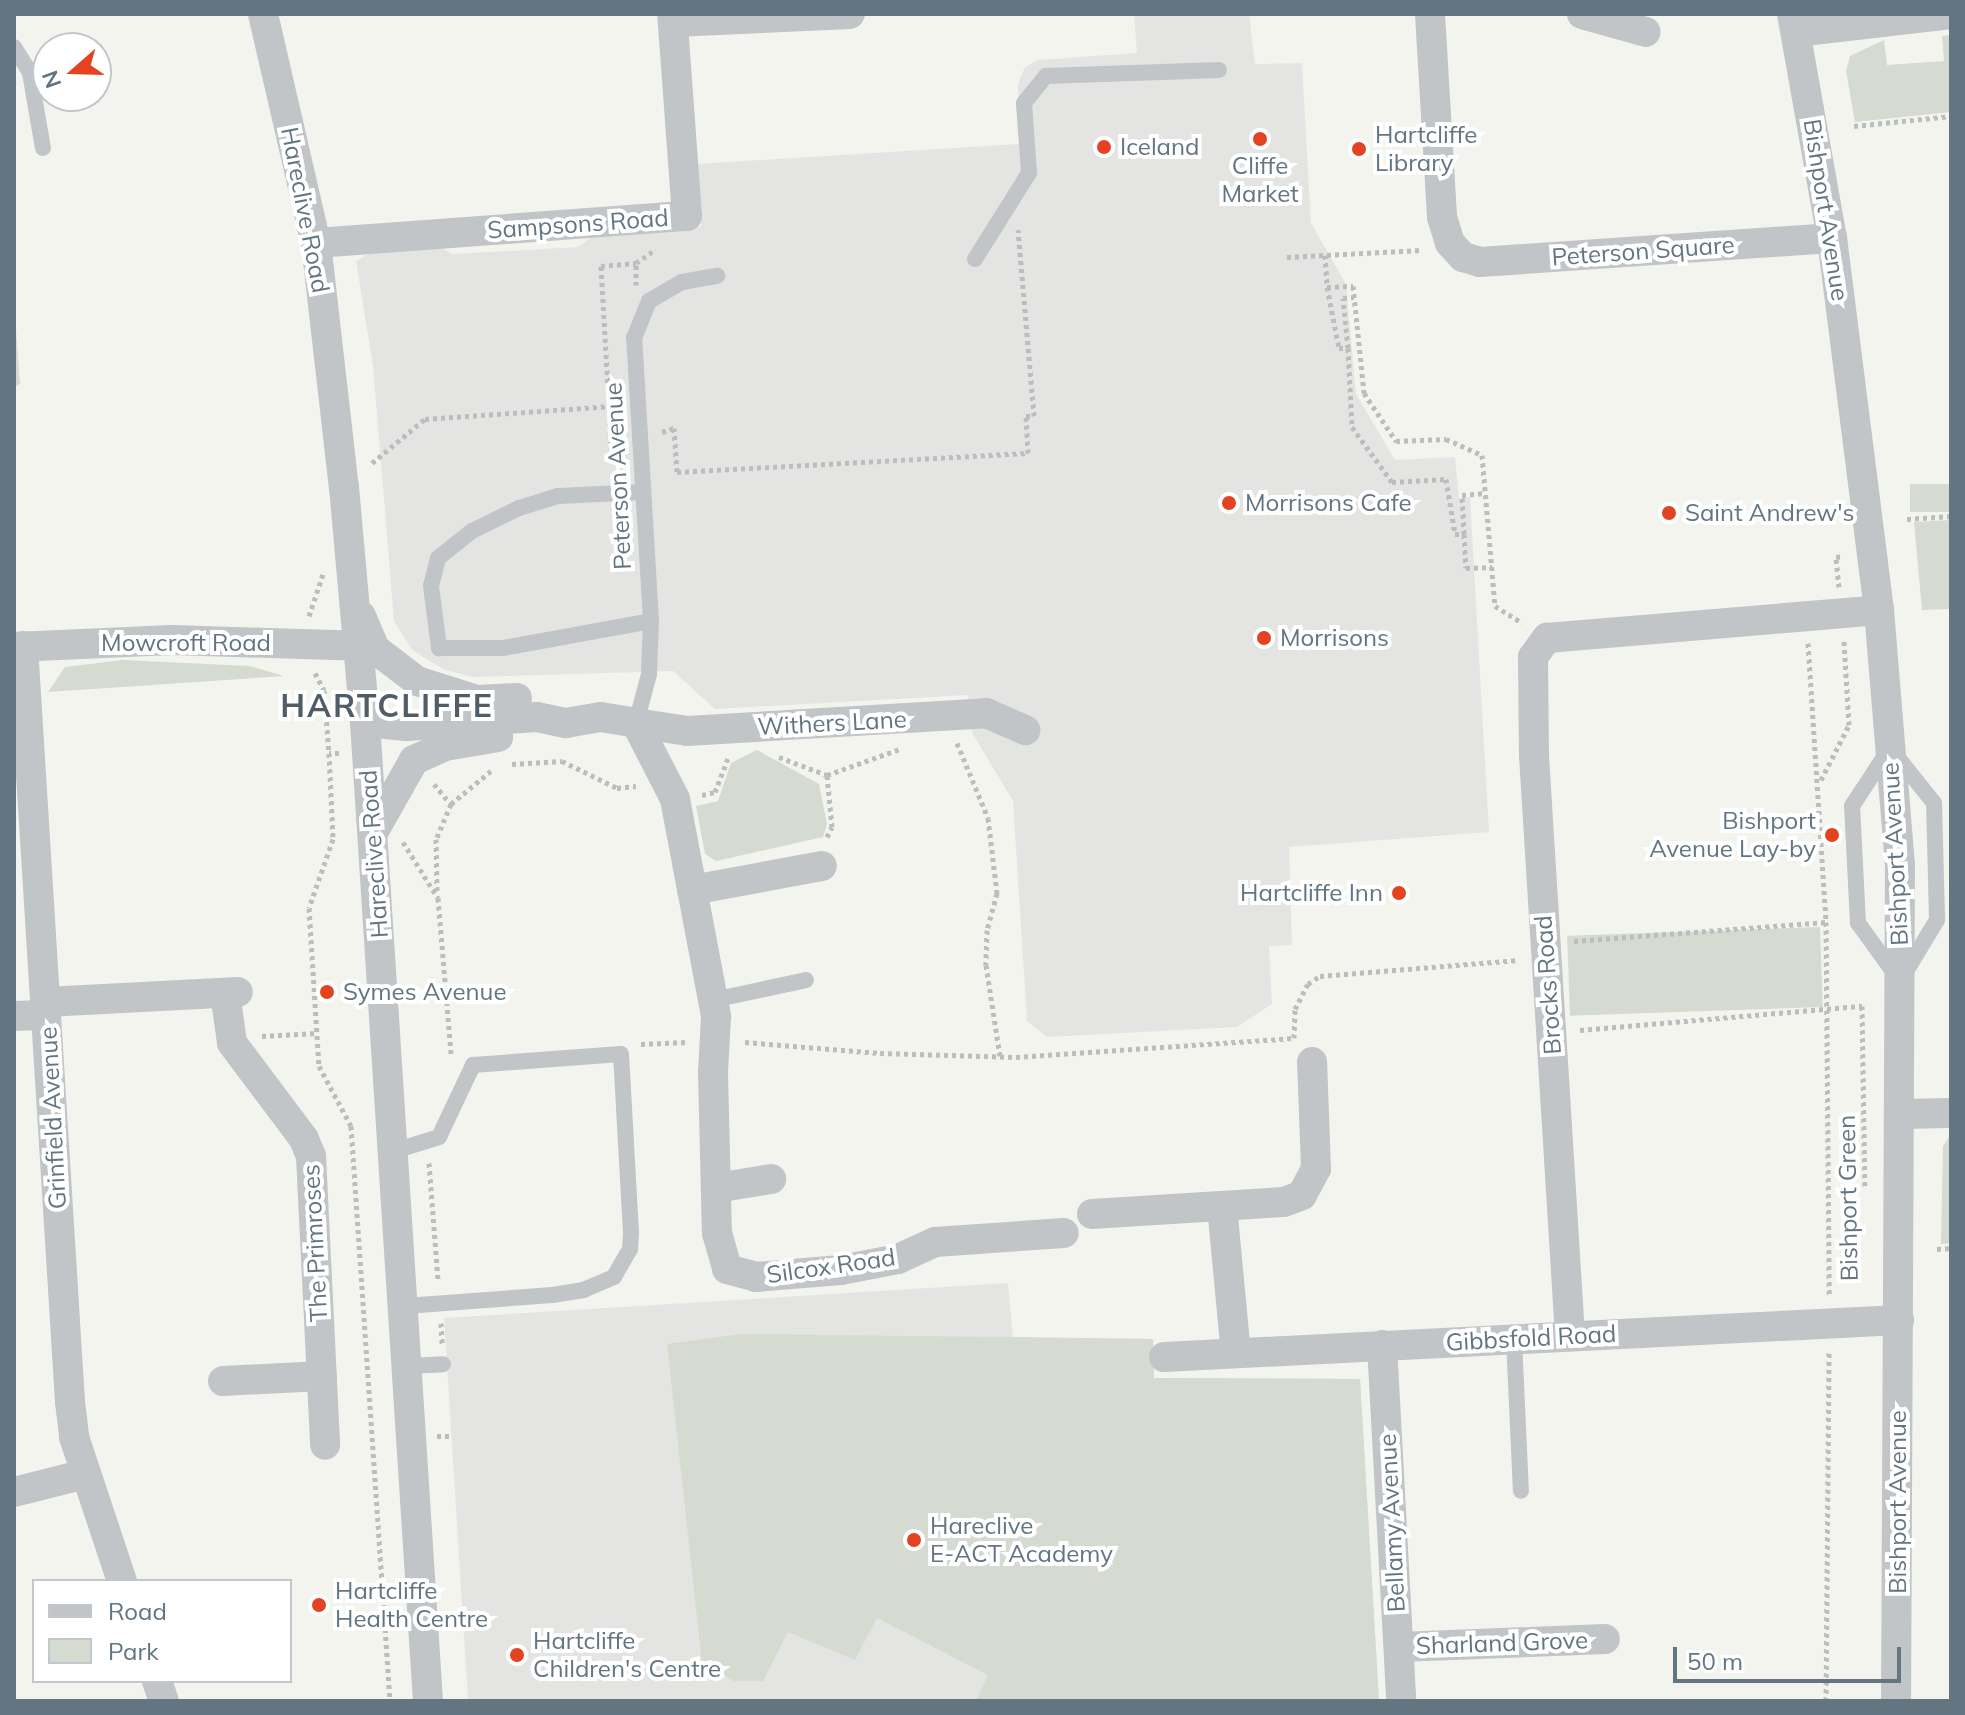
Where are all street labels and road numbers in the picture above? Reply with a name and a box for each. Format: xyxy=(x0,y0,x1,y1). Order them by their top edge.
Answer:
street label: Bishport Avenue xyxy=(1797,117,1855,303)
street label: Hareclive Road xyxy=(275,125,335,295)
street label: Sampsons Road xyxy=(486,203,670,245)
street label: Peterson Square xyxy=(1551,230,1735,272)
street label: Peterson Avenue xyxy=(599,382,637,570)
street label: Mowcroft Road xyxy=(101,629,271,657)
street label: Withers Lane xyxy=(757,705,907,741)
street label: Bishport Avenue xyxy=(1876,762,1914,946)
street label: Hareclive Road xyxy=(354,769,394,939)
street label: Brocks Road xyxy=(1529,914,1567,1056)
street label: Grinfield Avenue xyxy=(34,1026,72,1210)
street label: Bishport Green xyxy=(1832,1115,1864,1281)
street label: The Primroses xyxy=(296,1163,334,1323)
street label: Silcox Road xyxy=(765,1243,897,1289)
street label: Gibbsfold Road xyxy=(1445,1319,1617,1357)
street label: Bishport Avenue xyxy=(1884,1410,1912,1594)
street label: Bellamy Avenue xyxy=(1373,1433,1411,1613)
street label: Sharland Grove xyxy=(1415,1626,1589,1660)

